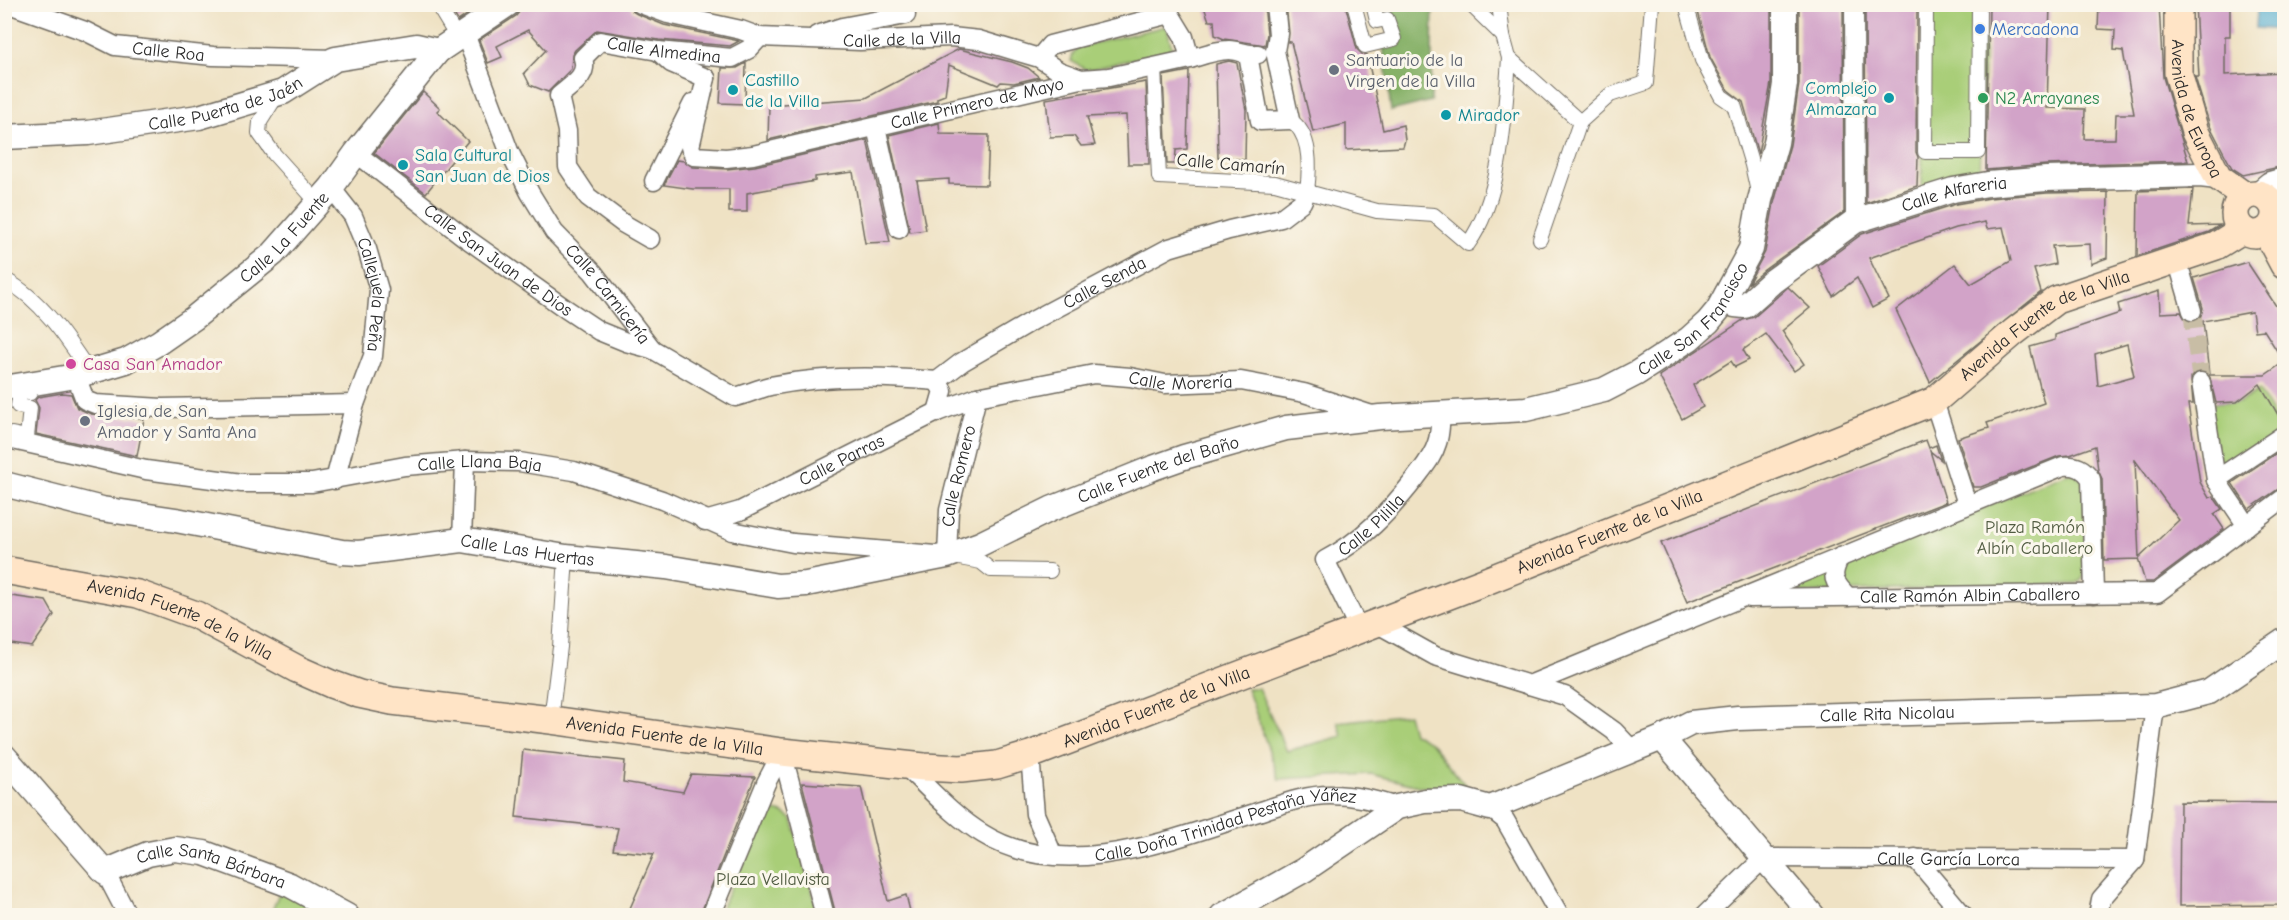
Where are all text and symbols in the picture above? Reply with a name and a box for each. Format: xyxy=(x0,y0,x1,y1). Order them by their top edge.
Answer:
place label: Mercadona xyxy=(1992,19,2079,40)
marker: Mercadona xyxy=(1973,22,1987,36)
street label: Calle de la Villa xyxy=(843,27,962,52)
street label: Calle Almedina xyxy=(605,32,722,68)
street label: Calle Roa xyxy=(131,38,206,66)
street label: Avenida de Europa xyxy=(2167,39,2227,182)
place label: Santuario de la Virgen de la Villa xyxy=(1346,50,1476,92)
marker: Santuario de la Virgen de la Villa xyxy=(1327,63,1341,77)
place label: Castillo de la Villa xyxy=(745,70,820,112)
street label: Calle Puerta de Jaén xyxy=(147,72,307,135)
street label: Calle Primero de Mayo xyxy=(889,73,1066,134)
place label: Complejo Almazara xyxy=(1805,78,1877,120)
marker: Castillo de la Villa xyxy=(726,83,740,97)
place label: N2 Arrayanes xyxy=(1995,88,2100,109)
marker: Complejo Almazara xyxy=(1882,91,1896,105)
marker: N2 Arrayanes xyxy=(1976,91,1990,105)
place label: Mirador xyxy=(1458,105,1520,126)
marker: Mirador xyxy=(1439,108,1453,122)
place label: Sala Cultural San Juan de Dios xyxy=(415,145,550,187)
street label: Calle Camarín xyxy=(1176,149,1286,180)
marker: Sala Cultural San Juan de Dios xyxy=(396,158,410,172)
street label: Calle Alfareria xyxy=(1899,172,2008,217)
street label: Calle La Fuente xyxy=(235,188,334,288)
street label: Calle San Juan de Dios xyxy=(420,200,576,321)
street label: Callejuela Peña xyxy=(352,234,389,353)
street label: Calle Carnicería xyxy=(561,240,654,349)
street label: Calle Senda xyxy=(1059,252,1150,314)
street label: Calle San Francisco xyxy=(1634,259,1753,381)
street label: Avenida Fuente de la Villa xyxy=(1955,266,2133,385)
place label: Casa San Amador xyxy=(83,354,223,375)
marker: Casa San Amador xyxy=(64,357,78,371)
street label: Calle Morería xyxy=(1127,367,1233,395)
place label: Iglesia de San Amador y Santa Ana xyxy=(97,401,257,443)
marker: Iglesia de San Amador y Santa Ana xyxy=(78,414,92,428)
street label: Calle Romero xyxy=(938,423,981,527)
street label: Calle Parras xyxy=(796,430,888,491)
street label: Calle Fuente del Baño xyxy=(1075,432,1242,508)
street label: Calle Llana Baja xyxy=(417,451,544,477)
street label: Avenida Fuente de la Villa xyxy=(1514,485,1706,579)
street label: Calle Pililla xyxy=(1334,490,1409,561)
park label: Plaza Ramón Albín Caballero xyxy=(1977,517,2093,559)
street label: Calle Las Huertas xyxy=(459,530,595,571)
street label: Avenida Fuente de la Villa xyxy=(85,575,276,665)
street label: Calle Ramón Albin Caballero xyxy=(1860,584,2080,608)
street label: Avenida Fuente de la Villa xyxy=(1060,662,1253,753)
street label: Calle Rita Nicolau xyxy=(1820,702,1955,727)
street label: Avenida Fuente de la Villa xyxy=(565,712,765,760)
street label: Calle Doña Trinidad Pestaña Yáñez xyxy=(1094,785,1358,866)
street label: Calle Santa Bárbara xyxy=(133,839,288,893)
street label: Calle García Lorca xyxy=(1877,849,2020,870)
park label: Plaza Vellavista xyxy=(716,869,830,890)

